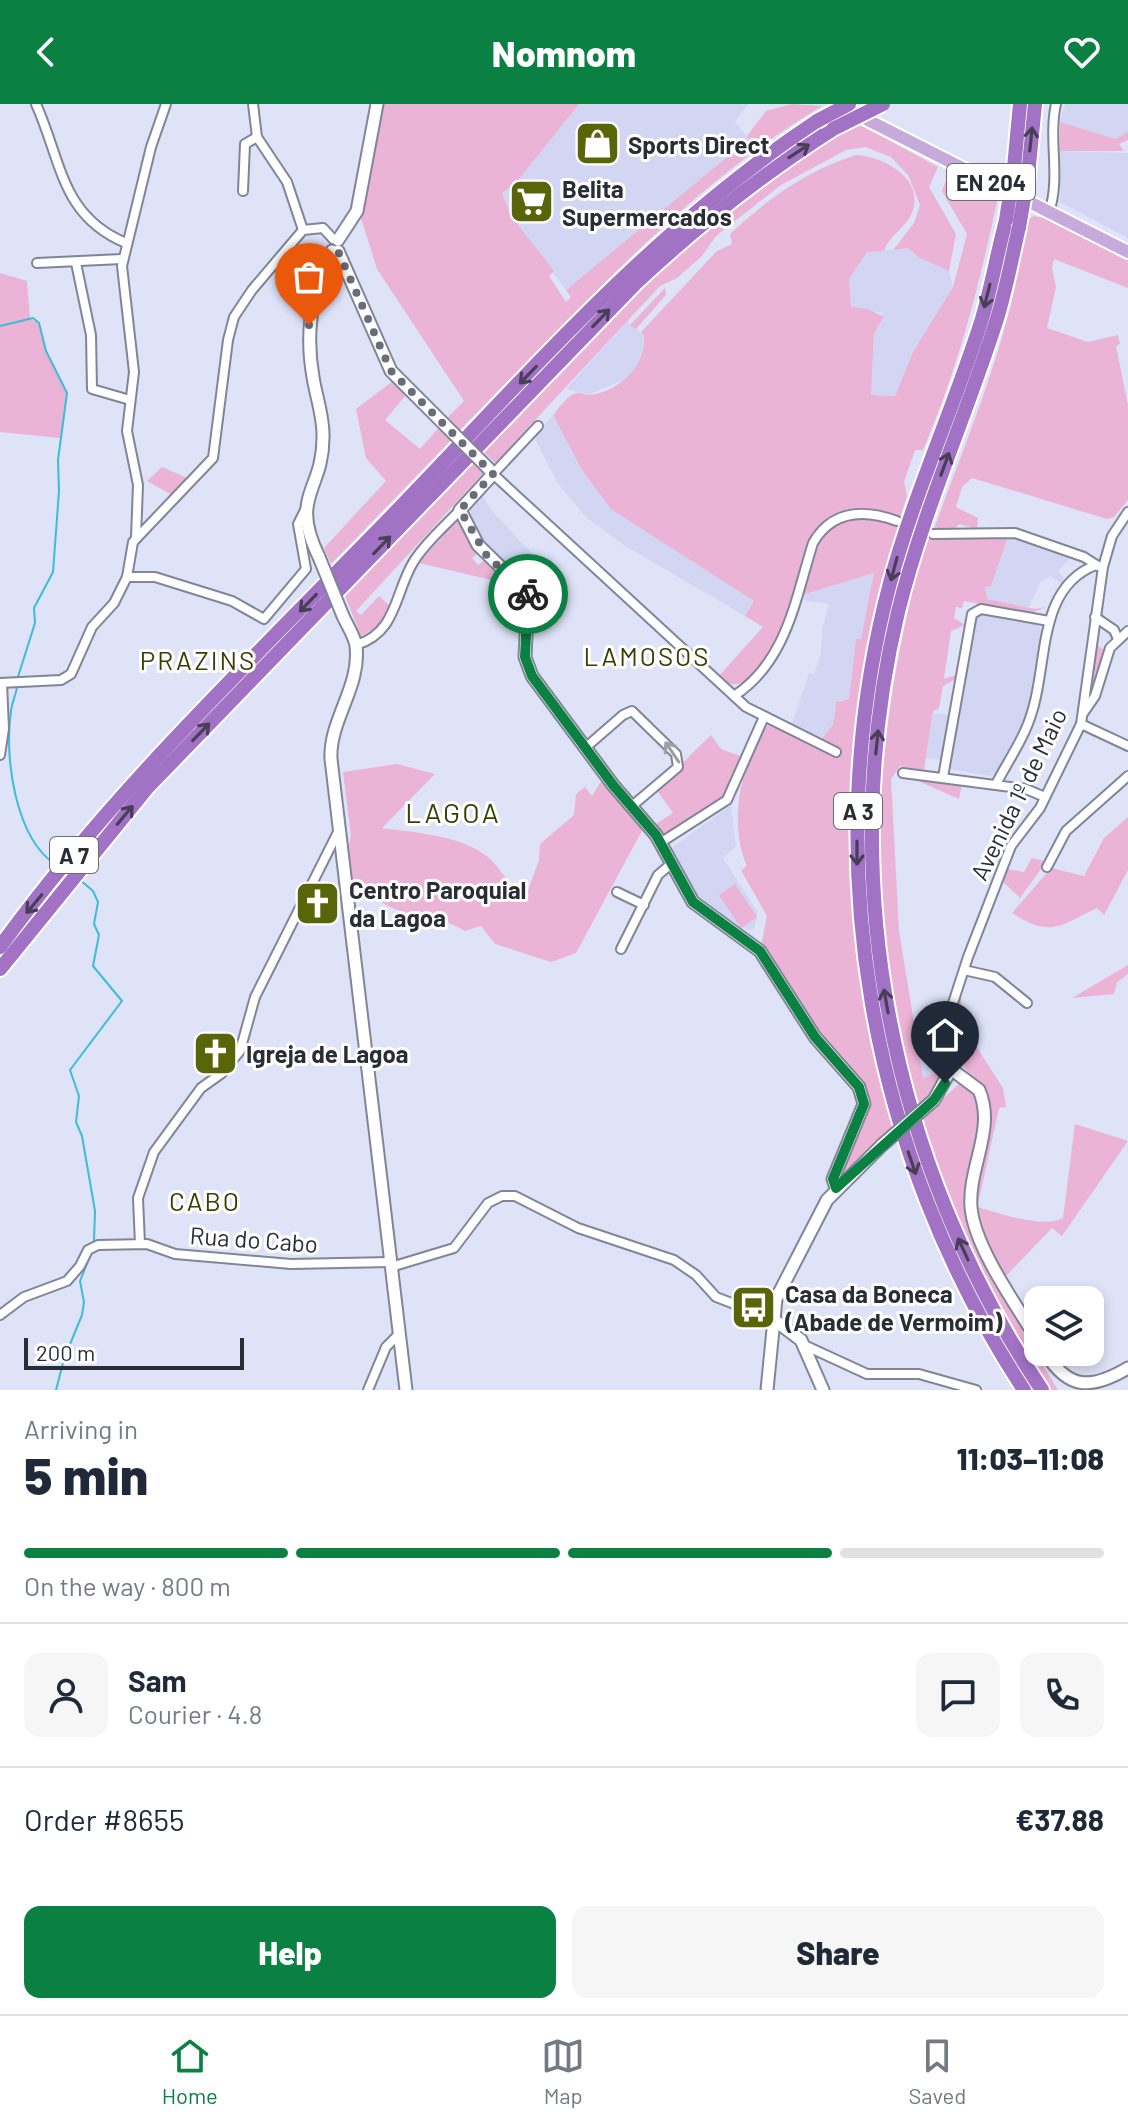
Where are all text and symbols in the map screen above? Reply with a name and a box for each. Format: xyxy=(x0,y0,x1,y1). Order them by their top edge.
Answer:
icon: back xyxy=(24,30,68,74)
icon: heart xyxy=(1060,30,1104,74)
text: Nomnom xyxy=(492,31,636,74)
shop icon: Sports Direct xyxy=(573,120,621,168)
one-way arrow xyxy=(1024,126,1039,153)
place label: Sports Direct xyxy=(628,130,769,159)
one-way arrow xyxy=(788,142,810,159)
road number: EN 204 xyxy=(947,164,1035,200)
place label: Belita Supermercados xyxy=(562,174,732,231)
supermarket icon: Belita Supermercados xyxy=(507,178,555,226)
pin xyxy=(275,243,343,325)
icon: bag xyxy=(287,255,331,299)
one-way arrow xyxy=(979,283,994,309)
one-way arrow xyxy=(592,308,611,328)
one-way arrow xyxy=(519,365,538,385)
one-way arrow xyxy=(939,452,953,477)
one-way arrow xyxy=(372,536,391,555)
courier xyxy=(488,554,568,634)
one-way arrow xyxy=(886,555,901,581)
icon: bike xyxy=(506,572,550,616)
one-way arrow xyxy=(299,592,318,612)
district label: LAMOSOS xyxy=(584,640,710,671)
district label: PRAZINS xyxy=(140,644,256,675)
street label: Avenida 1º de Maio xyxy=(964,703,1072,885)
one-way arrow xyxy=(191,723,210,742)
one-way arrow xyxy=(870,729,885,756)
one-way arrow xyxy=(663,741,680,764)
road number: A 3 xyxy=(834,793,882,829)
district label: LAGOA xyxy=(405,795,501,829)
one-way arrow xyxy=(116,805,134,826)
road number: A 7 xyxy=(50,837,98,873)
one-way arrow xyxy=(849,839,865,866)
place label: Centro Paroquial da Lagoa xyxy=(349,875,526,932)
church icon: Centro Paroquial da Lagoa xyxy=(294,879,342,927)
one-way arrow xyxy=(25,893,43,913)
one-way arrow xyxy=(878,989,893,1015)
pin xyxy=(911,1001,979,1083)
icon: home xyxy=(923,1013,967,1057)
church icon: Igreja de Lagoa xyxy=(191,1029,239,1077)
place label: Igreja de Lagoa xyxy=(246,1039,408,1068)
one-way arrow xyxy=(906,1150,920,1175)
district label: CABO xyxy=(169,1185,241,1216)
street label: Rua do Cabo xyxy=(189,1220,319,1258)
one-way arrow xyxy=(955,1237,970,1261)
place label: Casa da Boneca (Abade de Vermoim) xyxy=(784,1279,1003,1336)
bus stop icon: Casa da Boneca (Abade de Vermoim) xyxy=(730,1283,778,1331)
map controls xyxy=(1024,1286,1104,1366)
button: layers xyxy=(1024,1286,1104,1366)
scale bar xyxy=(24,1334,244,1370)
text: 200 m xyxy=(36,1339,95,1365)
text: Arriving in xyxy=(24,1413,138,1444)
text: 11:03–11:08 xyxy=(957,1440,1104,1476)
text: 5 min xyxy=(24,1443,148,1505)
text: On the way · 800 m xyxy=(24,1570,231,1601)
button: person xyxy=(24,1653,108,1737)
button: chat xyxy=(916,1653,1000,1737)
button: phone xyxy=(1020,1653,1104,1737)
text: Sam xyxy=(128,1662,187,1698)
text: Courier · 4.8 xyxy=(128,1698,262,1729)
text: Order #8655 xyxy=(24,1801,184,1837)
text: €37.88 xyxy=(1015,1801,1104,1837)
button: Help xyxy=(24,1906,556,1998)
button: Share xyxy=(572,1906,1104,1998)
tab: Home xyxy=(162,2034,218,2108)
tab: Map xyxy=(541,2034,585,2108)
tab: Saved xyxy=(909,2034,966,2108)

